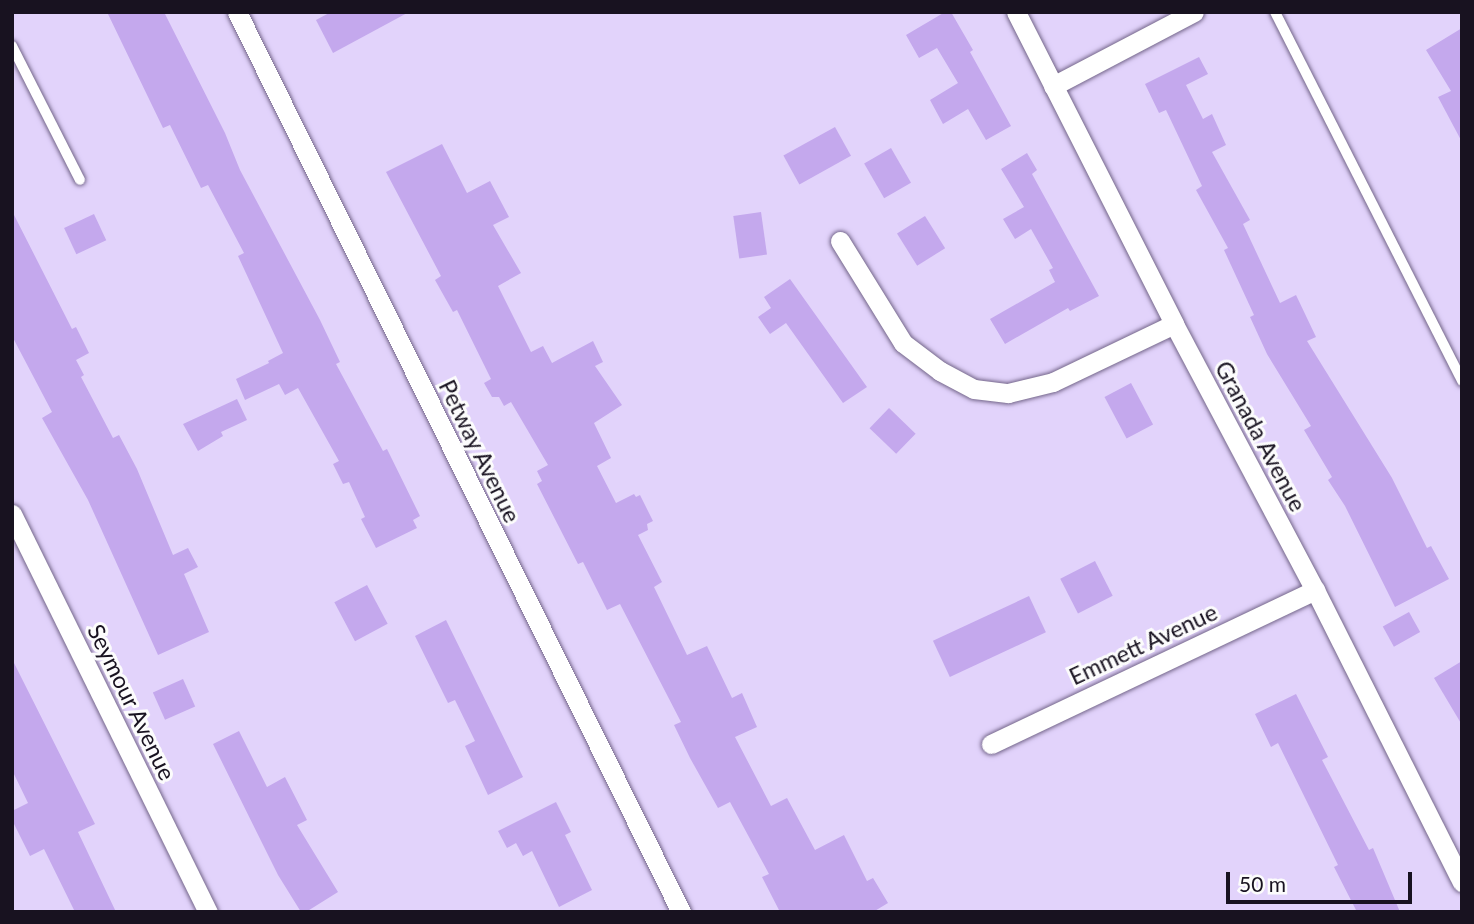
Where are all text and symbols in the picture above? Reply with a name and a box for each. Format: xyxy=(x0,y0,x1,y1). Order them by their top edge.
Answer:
street label: Granada Avenue xyxy=(1210,356,1312,516)
street label: Petway Avenue xyxy=(433,375,527,527)
street label: Emmett Avenue xyxy=(1064,598,1222,690)
street label: Seymour Avenue xyxy=(82,619,182,785)
scale bar xyxy=(1229,858,1414,902)
text: 50 m xyxy=(1239,871,1286,896)

